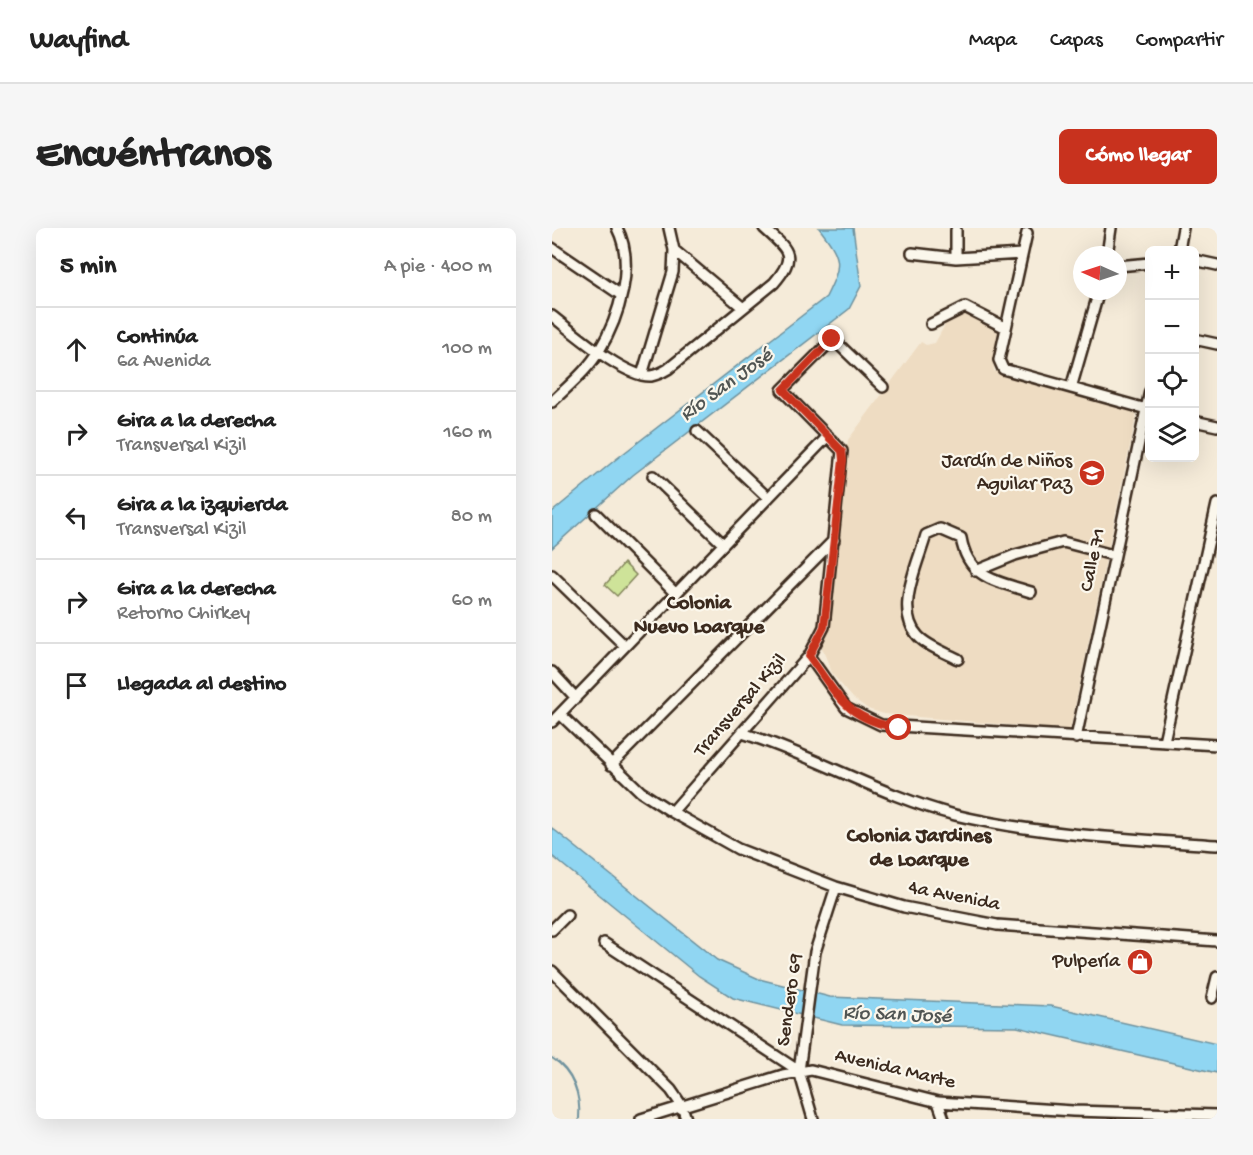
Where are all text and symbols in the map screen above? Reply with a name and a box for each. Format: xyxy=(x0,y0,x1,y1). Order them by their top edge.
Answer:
text: Wayfind xyxy=(30,25,127,58)
text: Mapa xyxy=(969,29,1017,54)
text: Capas xyxy=(1050,29,1103,54)
text: Compartir xyxy=(1136,29,1223,54)
button: Cómo llegar xyxy=(1059,129,1217,184)
text: Encuéntranos xyxy=(36,132,270,181)
north arrow xyxy=(1073,246,1127,300)
map controls xyxy=(1145,246,1199,462)
button: + xyxy=(1145,246,1199,300)
text: 5 min xyxy=(60,252,116,283)
text: A pie · 400 m xyxy=(384,256,492,279)
button: − xyxy=(1145,300,1199,354)
text: Continúa xyxy=(117,325,198,351)
route end xyxy=(818,325,844,351)
icon: ahead xyxy=(60,333,93,366)
text: 100 m xyxy=(442,338,492,361)
water label: Río San José xyxy=(676,343,779,428)
text: 6a Avenida xyxy=(117,351,211,374)
button: locate xyxy=(1145,354,1199,408)
button: layers xyxy=(1145,408,1199,462)
text: Gira a la derecha xyxy=(117,409,275,435)
icon: right xyxy=(60,417,93,450)
text: 160 m xyxy=(443,422,492,445)
text: Transversal Kizil xyxy=(117,435,246,458)
place label: Jardín de Niños Aguilar Paz xyxy=(942,451,1073,497)
school or university icon: Jardín de Niños Aguilar Paz xyxy=(1077,458,1107,488)
text: Gira a la izquierda xyxy=(117,493,288,519)
icon: left xyxy=(60,501,93,534)
text: 80 m xyxy=(451,506,492,529)
text: Transversal Kizil xyxy=(117,519,246,542)
street label: Calle 71 xyxy=(1076,526,1112,594)
text: Gira a la derecha xyxy=(117,577,275,603)
icon: right xyxy=(60,585,93,618)
text: 60 m xyxy=(452,590,492,613)
district label: Colonia Nuevo Loarque xyxy=(634,592,765,641)
text: Retorno Chirkey xyxy=(117,603,250,626)
street label: Transversal Kizil xyxy=(689,650,792,763)
icon: arrive xyxy=(60,669,93,702)
text: Llegada al destino xyxy=(117,672,287,698)
route start xyxy=(885,714,911,740)
district label: Colonia Jardines de Loarque xyxy=(846,825,993,874)
street label: 4a Avenida xyxy=(906,877,1003,917)
shop icon: Pulpería xyxy=(1125,947,1155,977)
place label: Pulpería xyxy=(1051,951,1121,974)
street label: Sendero 69 xyxy=(773,952,809,1048)
water label: Río San José xyxy=(842,1002,953,1030)
street label: Avenida Marte xyxy=(833,1045,958,1095)

